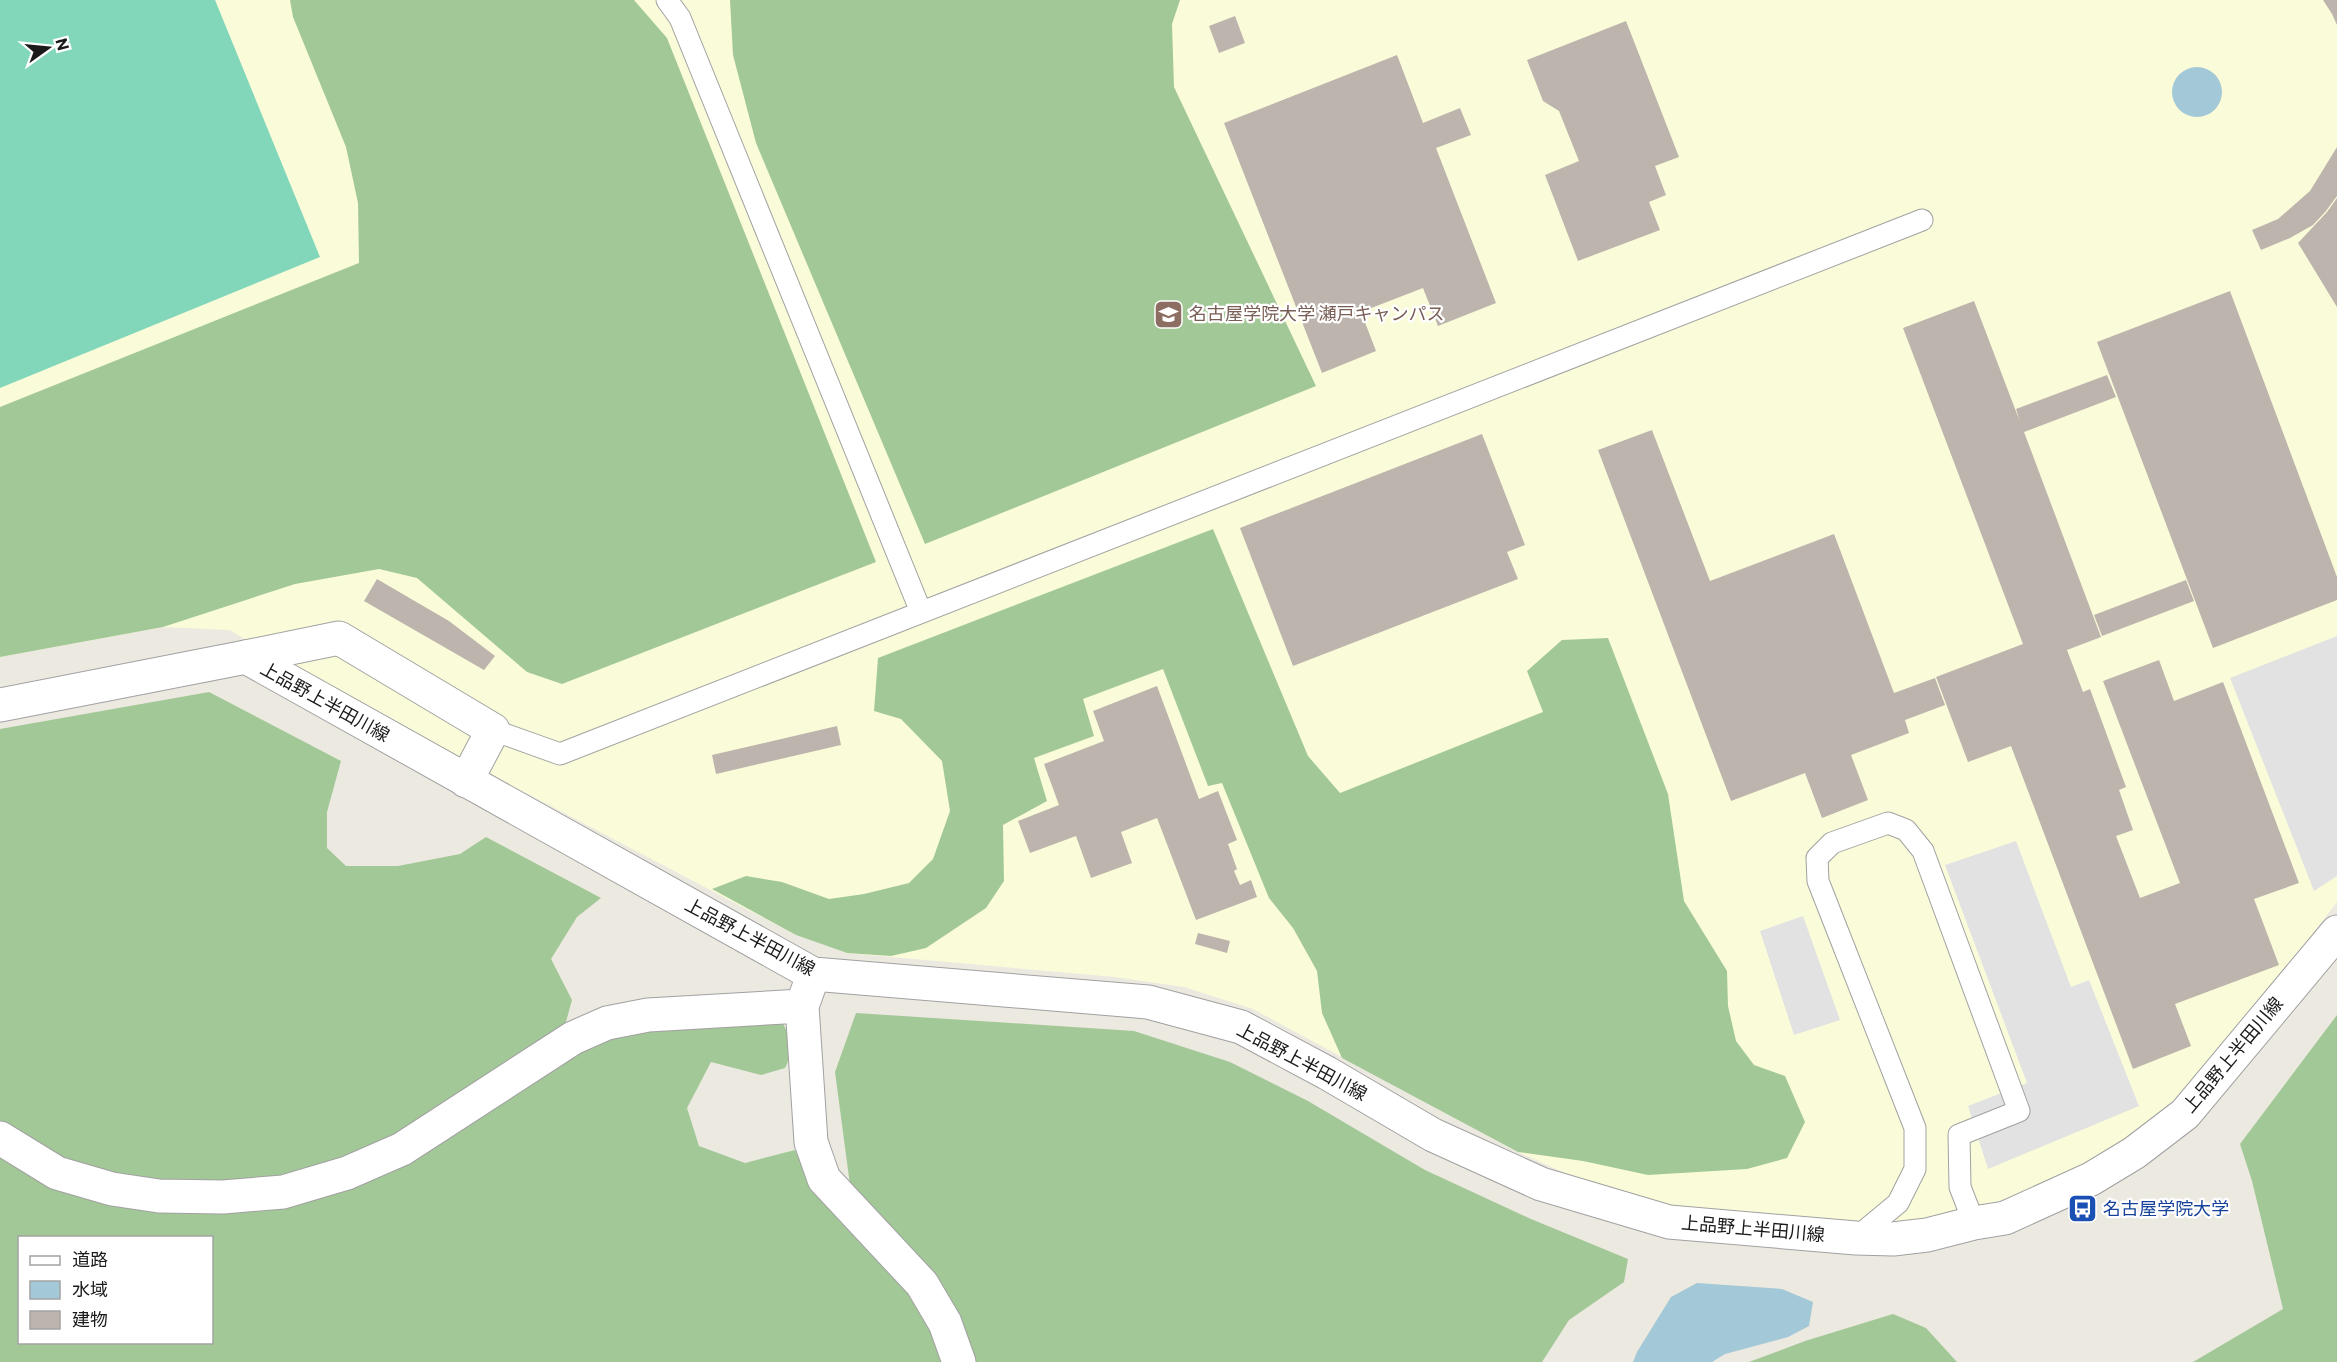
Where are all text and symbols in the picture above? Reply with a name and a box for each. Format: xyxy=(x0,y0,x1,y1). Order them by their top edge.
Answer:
north arrow xyxy=(18,18,78,78)
text: N xyxy=(52,36,74,52)
school or university icon: 名古屋学院大学 瀬戸キャンパス xyxy=(1152,298,1184,330)
place label: 名古屋学院大学 瀬戸キャンパス xyxy=(1189,302,1444,324)
street label: 上品野上半田川線 xyxy=(257,657,394,746)
street label: 上品野上半田川線 xyxy=(682,893,819,980)
street label: 上品野上半田川線 xyxy=(2178,992,2287,1117)
street label: 上品野上半田川線 xyxy=(1234,1018,1371,1105)
bus stop icon: 名古屋学院大学 xyxy=(2066,1193,2098,1225)
place label: 名古屋学院大学 xyxy=(2103,1197,2229,1219)
street label: 上品野上半田川線 xyxy=(1680,1211,1826,1245)
legend xyxy=(18,1236,213,1344)
text: 道路 xyxy=(72,1248,108,1270)
text: 水域 xyxy=(72,1278,108,1300)
text: 建物 xyxy=(72,1308,108,1330)

